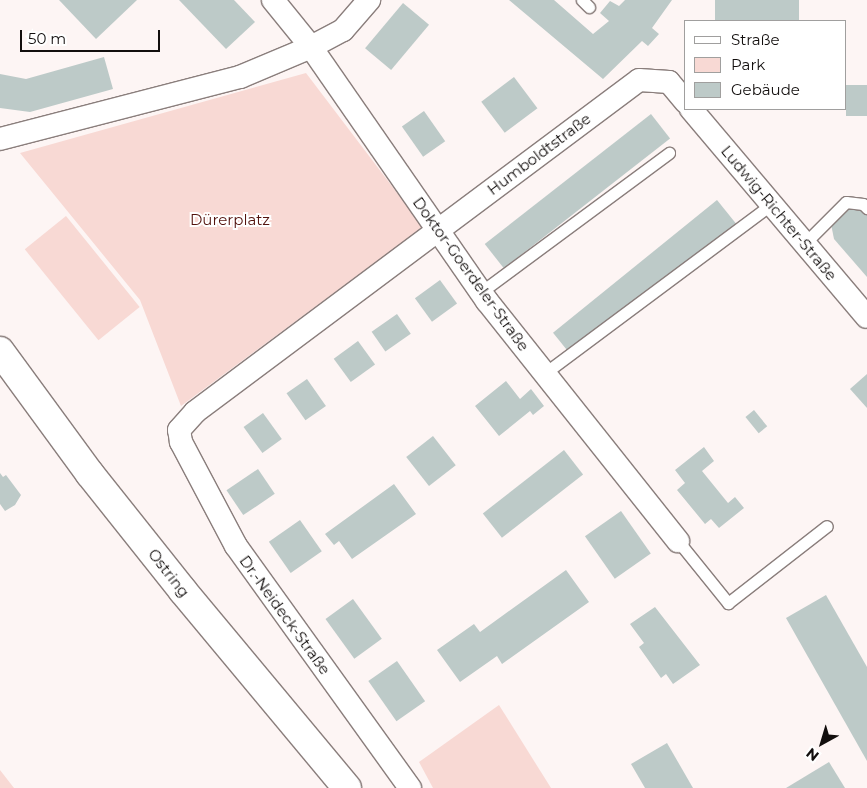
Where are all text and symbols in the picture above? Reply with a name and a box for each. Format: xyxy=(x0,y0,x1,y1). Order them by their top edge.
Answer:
scale bar xyxy=(22,20,162,52)
legend xyxy=(684,20,847,110)
text: 50 m xyxy=(28,29,66,48)
text: Straße xyxy=(731,30,780,49)
text: Park xyxy=(731,55,765,74)
text: Gebäude xyxy=(731,80,800,99)
street label: Humboldtstraße xyxy=(484,109,594,199)
street label: Ludwig-Richter-Straße xyxy=(717,142,841,284)
street label: Doktor-Goerdeler-Straße xyxy=(409,194,533,354)
park label: Dürerplatz xyxy=(190,211,270,229)
street label: Ostring xyxy=(145,545,193,601)
street label: Dr.-Neideck-Straße xyxy=(236,552,334,678)
north arrow xyxy=(797,718,847,768)
text: N xyxy=(803,744,823,765)

